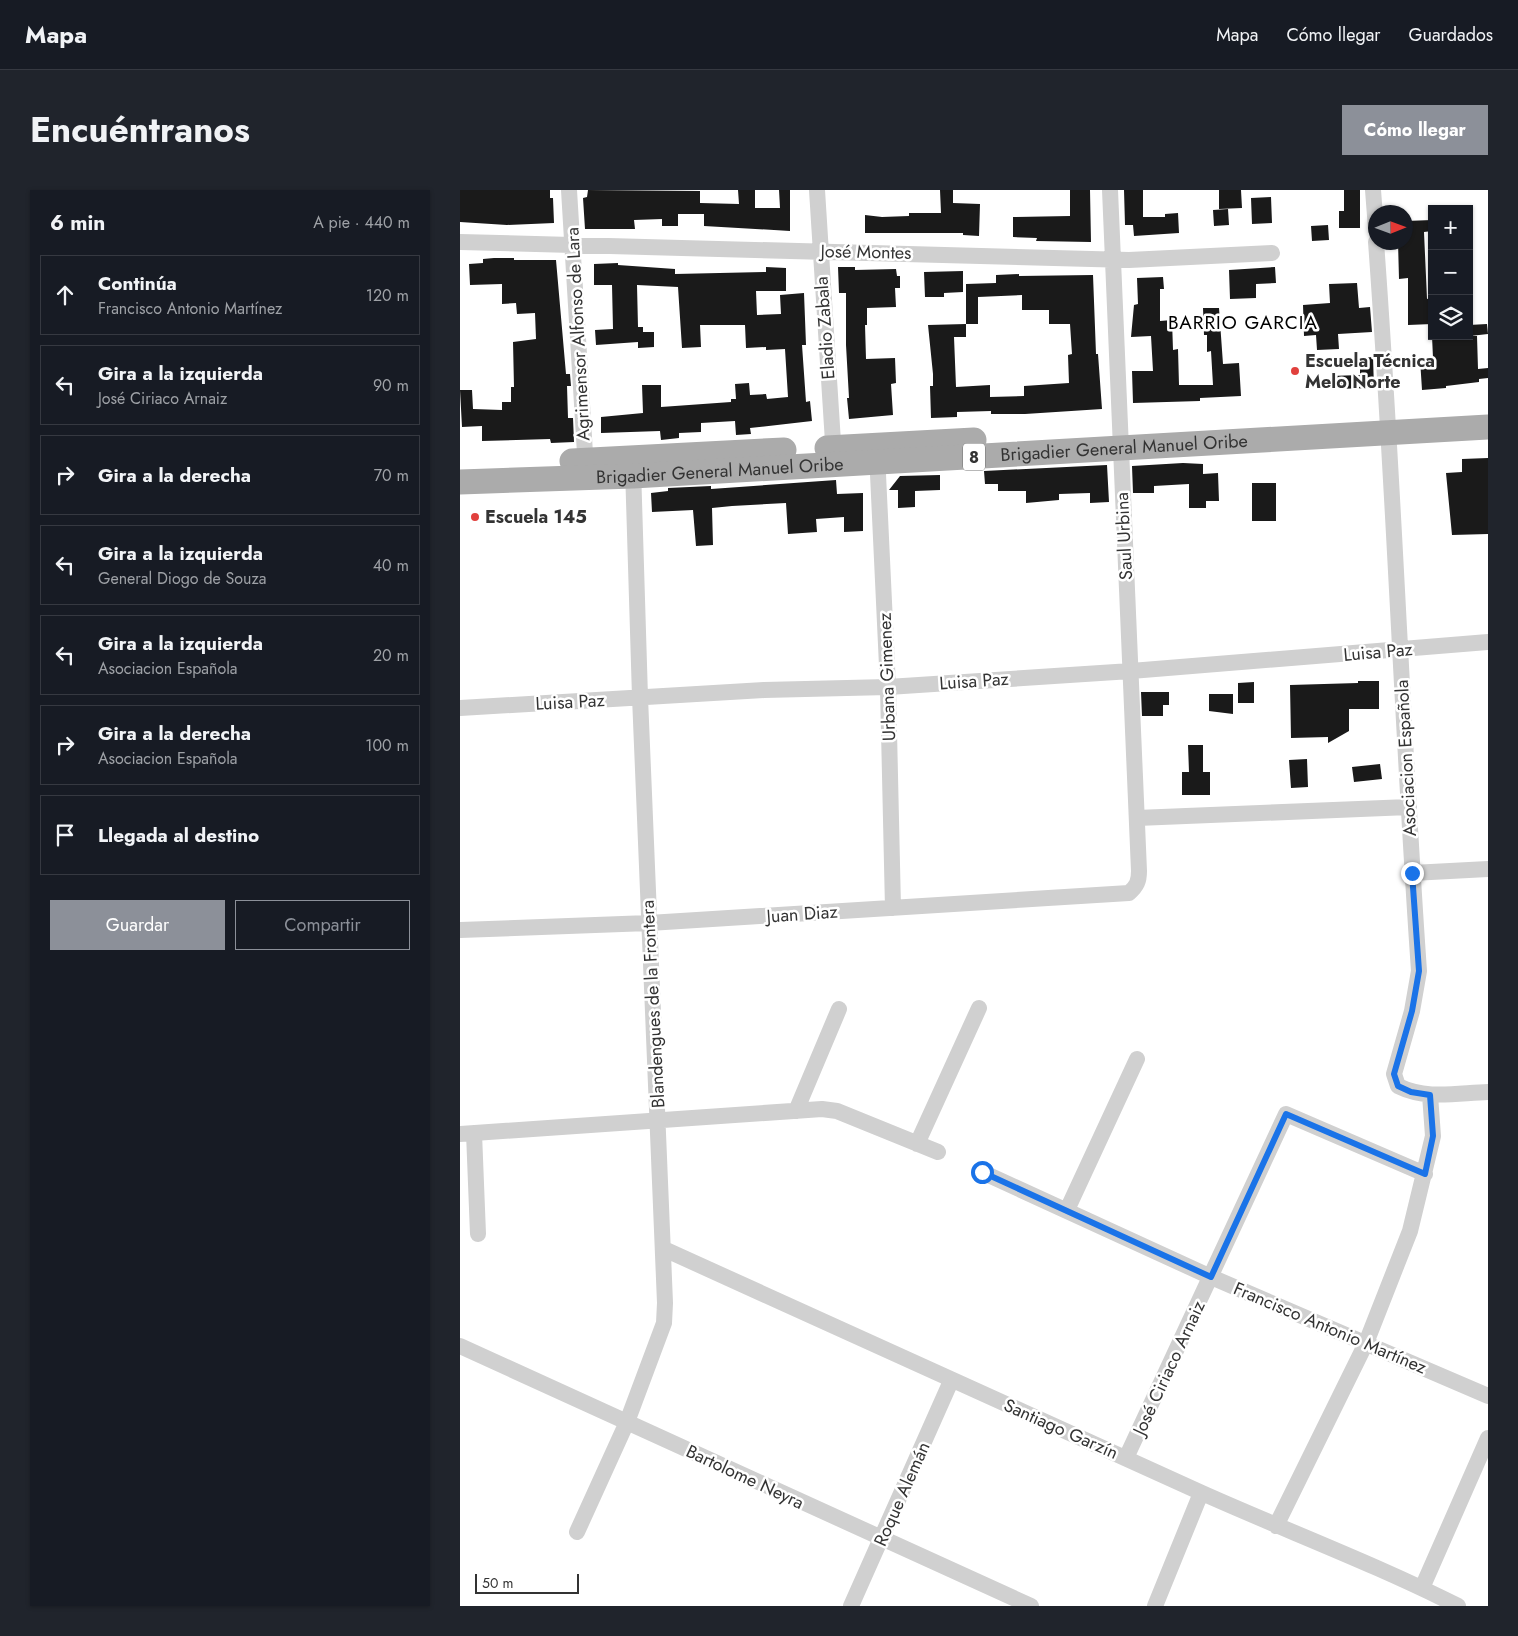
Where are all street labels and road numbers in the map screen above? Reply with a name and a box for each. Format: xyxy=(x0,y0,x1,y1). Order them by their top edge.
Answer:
street label: Agrimensor Alfonso de Lara xyxy=(559,227,597,441)
street label: José Montes xyxy=(818,238,912,266)
street label: Eladio Zabala xyxy=(808,276,842,380)
street label: Brigadier General Manuel Oribe xyxy=(1000,428,1248,468)
road number: 8 xyxy=(963,443,985,470)
street label: Brigadier General Manuel Oribe xyxy=(596,451,844,490)
street label: Saul Urbina xyxy=(1109,491,1139,581)
street label: Urbana Gimenez xyxy=(872,612,902,742)
street label: Luisa Paz xyxy=(1342,636,1414,668)
street label: Luisa Paz xyxy=(938,666,1010,696)
street label: Asociacion Española xyxy=(1389,679,1423,837)
street label: Luisa Paz xyxy=(535,687,606,717)
street label: Blandengues de la Frontera xyxy=(635,899,671,1109)
street label: Juan Diaz xyxy=(764,899,839,930)
street label: Francisco Antonio Martínez xyxy=(1230,1276,1431,1381)
street label: José Ciriaco Arnaiz xyxy=(1126,1296,1212,1441)
street label: Santiago Garzín xyxy=(1000,1392,1122,1466)
street label: Bartolome Neyra xyxy=(682,1438,808,1516)
street label: Roque Alemán xyxy=(867,1438,937,1550)

